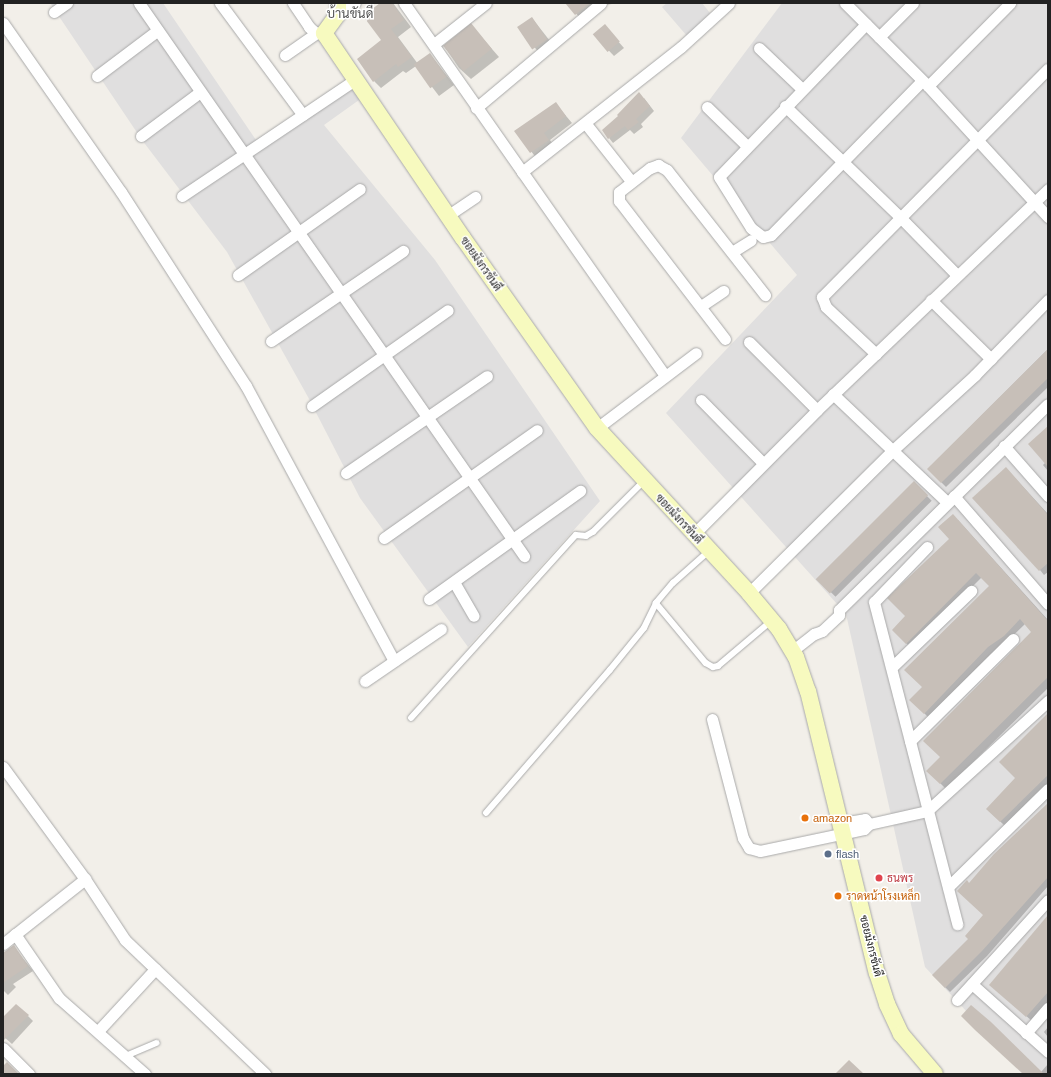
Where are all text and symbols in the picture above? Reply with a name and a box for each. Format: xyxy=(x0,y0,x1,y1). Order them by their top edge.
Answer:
district label: บ้านขันดี xyxy=(327,6,373,22)
street label: ซอยมังกรขันดี xyxy=(458,234,504,294)
street label: ซอยมังกรขันดี xyxy=(653,491,705,547)
place label: amazon xyxy=(813,811,852,825)
marker: amazon xyxy=(800,813,810,823)
place label: flash xyxy=(836,847,859,861)
marker: flash xyxy=(823,849,833,859)
place label: ธนพร xyxy=(887,871,913,885)
marker: ธนพร xyxy=(874,873,884,883)
place label: ราดหน้าโรงเหล็ก xyxy=(846,889,920,903)
marker: ราดหน้าโรงเหล็ก xyxy=(833,891,843,901)
street label: ซอยมังกรขันดี xyxy=(857,914,885,978)

